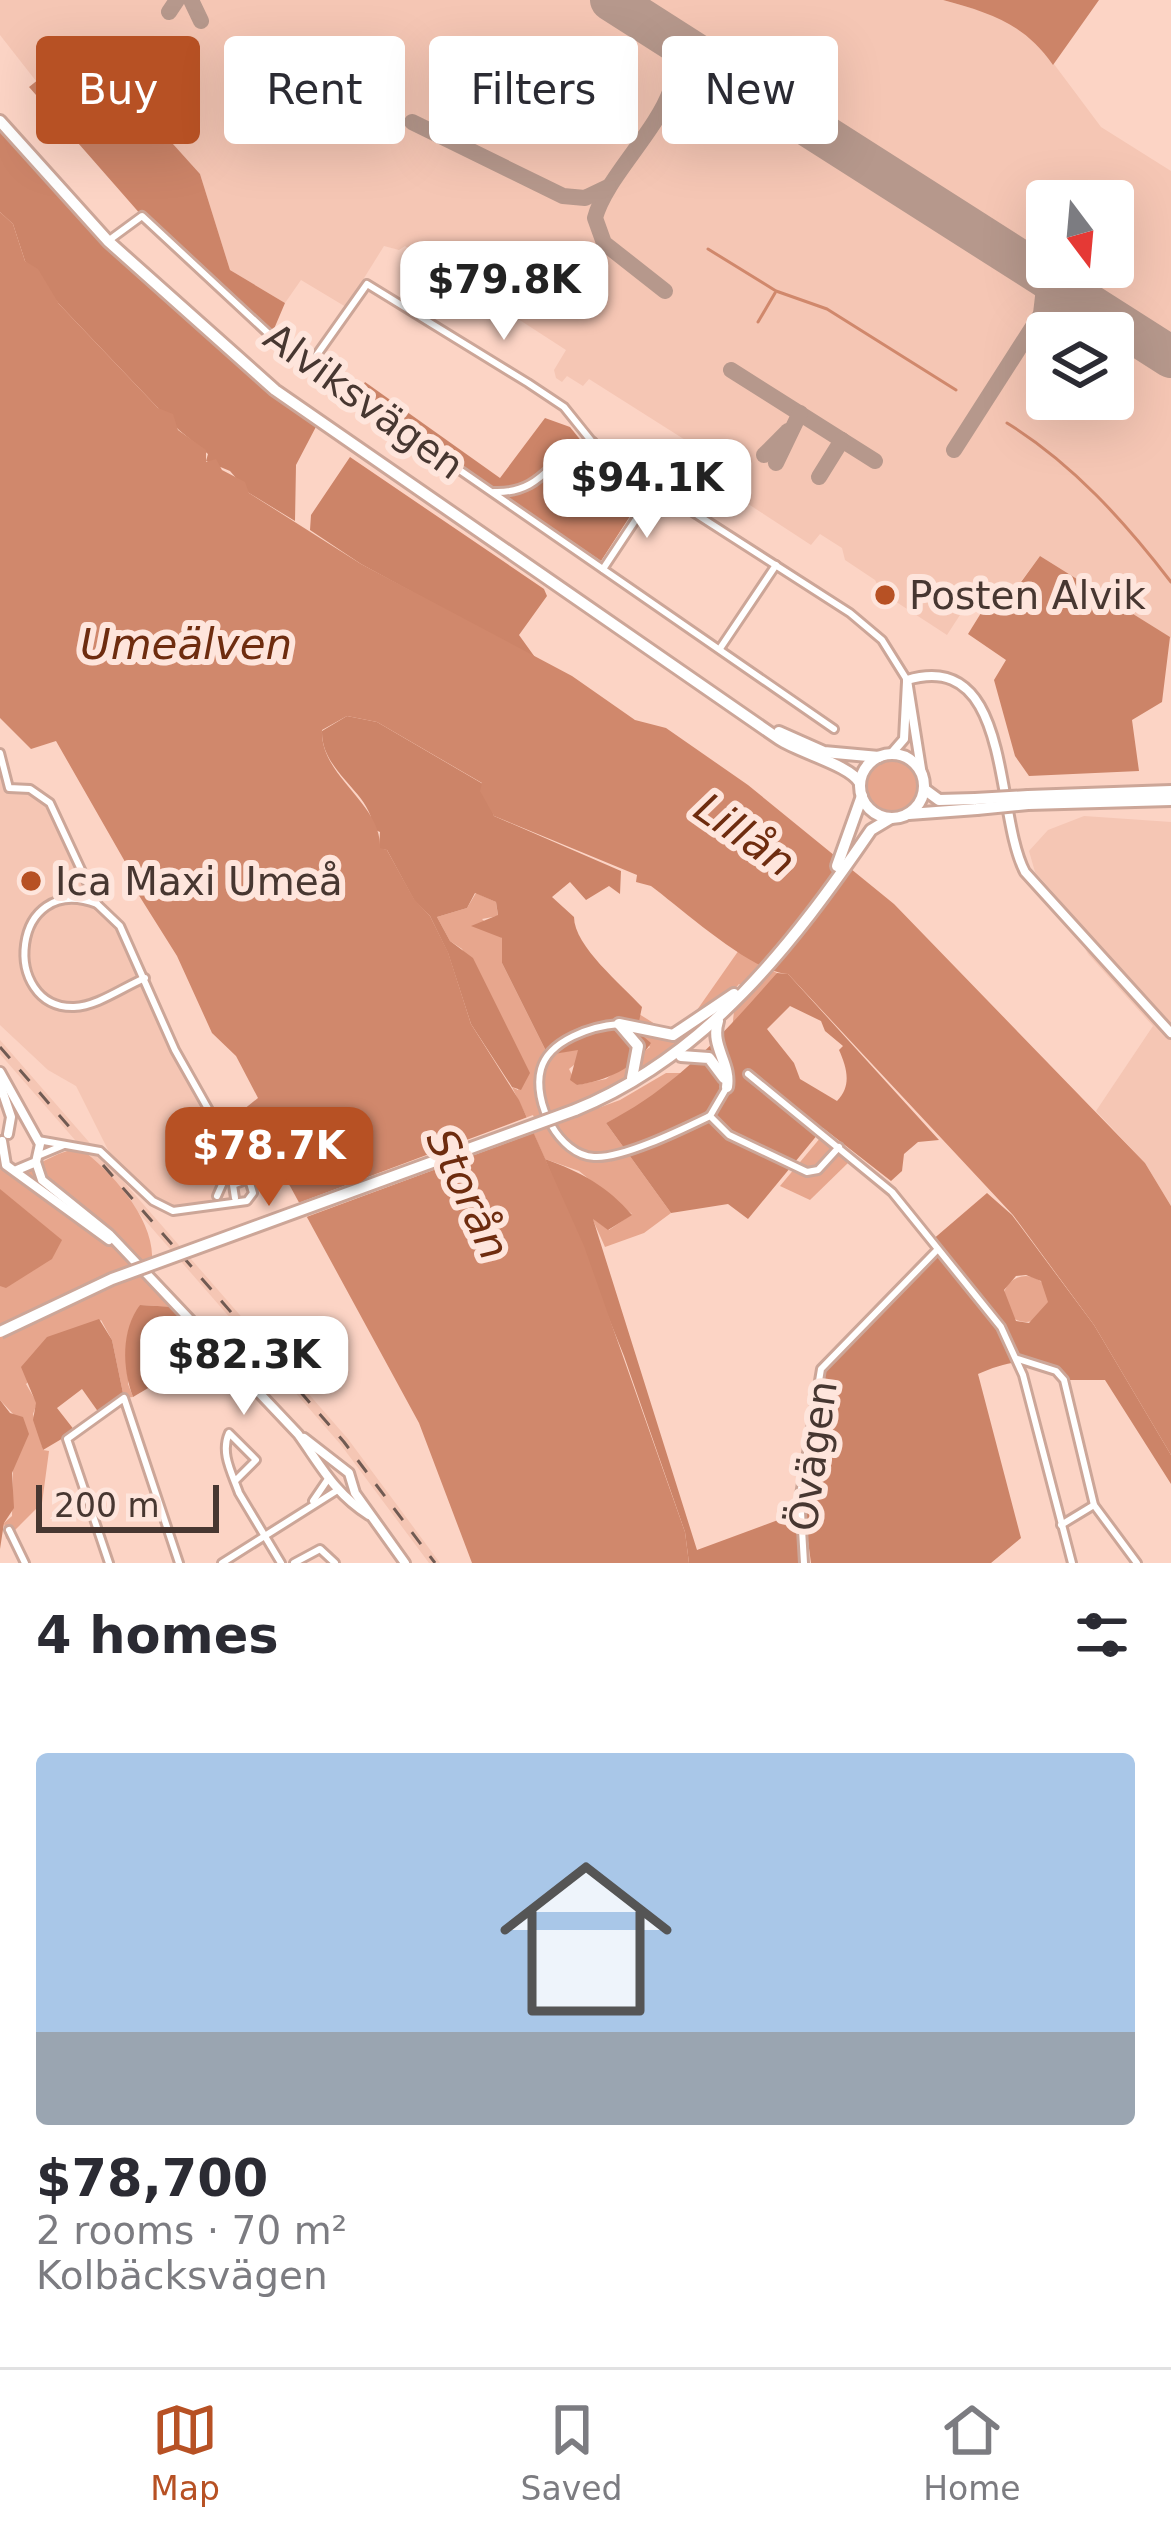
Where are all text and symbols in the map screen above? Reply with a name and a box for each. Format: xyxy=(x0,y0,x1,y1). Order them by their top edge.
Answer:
chip: Buy xyxy=(36,36,200,144)
chip: Rent xyxy=(224,36,405,144)
chip: Filters xyxy=(429,36,638,144)
chip: New xyxy=(662,36,838,144)
north arrow xyxy=(1026,180,1134,288)
map controls xyxy=(1026,180,1134,420)
pin: $79.8K xyxy=(406,241,602,343)
text: $79.8K xyxy=(427,257,581,302)
button: layers xyxy=(1026,312,1134,420)
street label: Alviksvägen xyxy=(256,314,472,488)
pin: $94.1K xyxy=(549,439,745,541)
text: $94.1K xyxy=(570,455,724,500)
place label: Posten Alvik xyxy=(909,573,1146,618)
marker: Posten Alvik xyxy=(872,582,898,608)
water label: Umeälven xyxy=(80,620,292,669)
water label: Lillån xyxy=(686,783,804,887)
place label: Ica Maxi Umeå xyxy=(55,859,343,904)
marker: Ica Maxi Umeå xyxy=(18,868,44,894)
pin: $78.7K xyxy=(171,1107,367,1209)
water label: Storån xyxy=(417,1121,519,1267)
text: $78.7K xyxy=(192,1123,346,1168)
pin: $82.3K xyxy=(146,1316,342,1418)
text: $82.3K xyxy=(167,1332,321,1377)
street label: Övägen xyxy=(780,1378,846,1534)
scale bar xyxy=(36,1479,219,1532)
text: 200 m xyxy=(54,1486,160,1525)
icon: filters xyxy=(1069,1602,1135,1668)
text: 4 homes xyxy=(36,1606,279,1665)
icon: home xyxy=(478,1831,694,2047)
text: $78,700 xyxy=(36,2149,268,2208)
text: 2 rooms · 70 m² xyxy=(36,2208,347,2253)
text: Kolbäcksvägen xyxy=(36,2253,328,2298)
tab: Map xyxy=(150,2397,220,2508)
tab: Saved xyxy=(521,2397,623,2508)
tab: Home xyxy=(923,2397,1021,2508)

